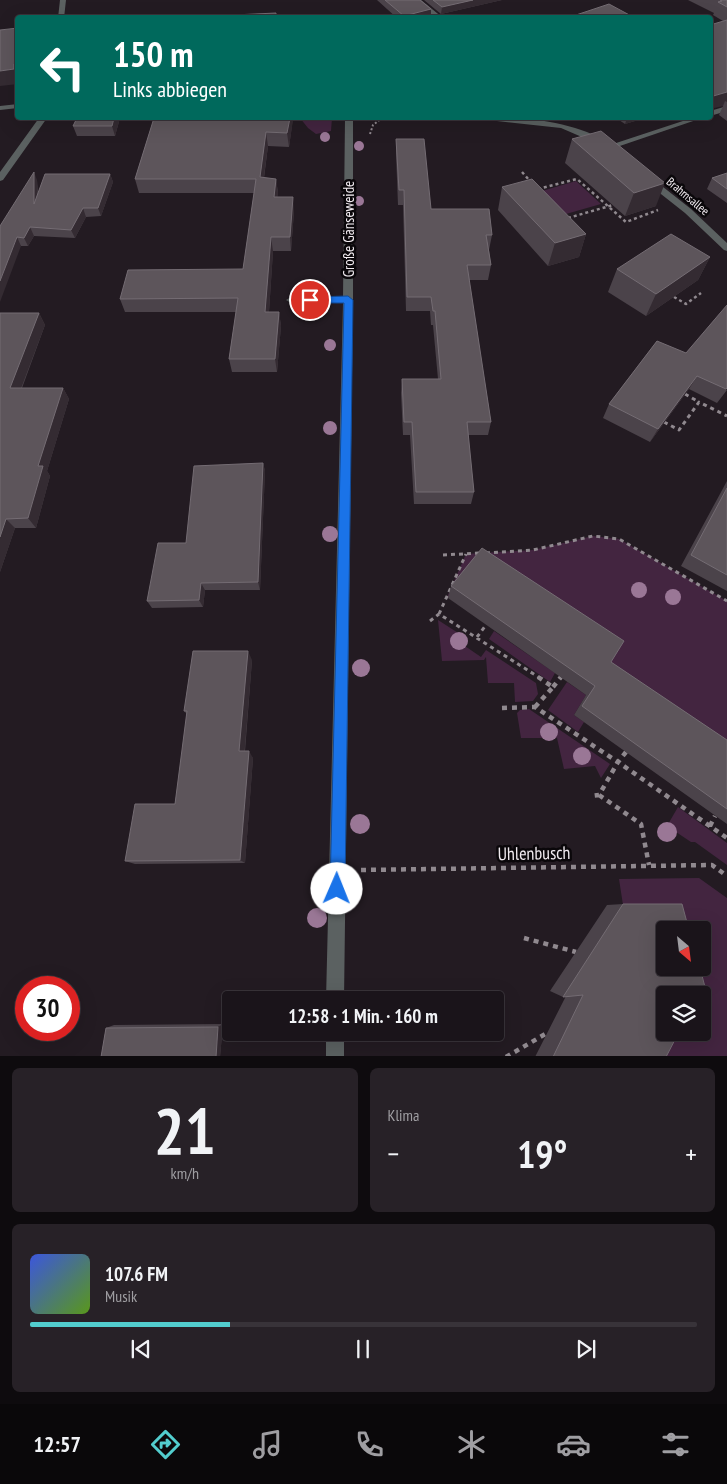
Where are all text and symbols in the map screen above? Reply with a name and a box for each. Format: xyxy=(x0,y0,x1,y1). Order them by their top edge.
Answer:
text: 150 m xyxy=(113,31,194,77)
icon: left xyxy=(30,35,95,100)
text: Links abbiegen xyxy=(113,75,227,103)
street label: Brahmsallee xyxy=(664,174,712,218)
street label: Große Gänseweide xyxy=(339,181,358,277)
pin xyxy=(289,279,331,321)
icon: arrive xyxy=(296,286,324,314)
street label: Uhlenbusch xyxy=(497,841,571,865)
position arrow xyxy=(310,862,362,914)
north arrow xyxy=(656,921,711,976)
map controls xyxy=(656,921,711,1041)
speed limit sign: 30 xyxy=(15,976,80,1041)
button: layers xyxy=(656,986,711,1041)
text: 12:58 · 1 Min. · 160 m xyxy=(288,1004,438,1028)
text: 21 xyxy=(154,1088,216,1172)
text: Klima xyxy=(388,1105,419,1125)
text: 19° xyxy=(517,1129,567,1178)
text: − xyxy=(388,1135,399,1172)
text: + xyxy=(685,1135,697,1172)
text: km/h xyxy=(171,1163,199,1183)
text: 107.6 FM xyxy=(105,1262,168,1286)
text: Musik xyxy=(105,1286,137,1306)
icon: previous xyxy=(127,1335,155,1363)
icon: pause xyxy=(349,1335,377,1363)
icon: next xyxy=(572,1335,600,1363)
icon: directions xyxy=(148,1427,183,1462)
icon: music xyxy=(250,1427,285,1462)
icon: phone xyxy=(352,1427,387,1462)
icon: climate xyxy=(454,1427,489,1462)
icon: car xyxy=(556,1427,591,1462)
icon: filters xyxy=(658,1427,693,1462)
text: 12:57 xyxy=(34,1430,81,1458)

